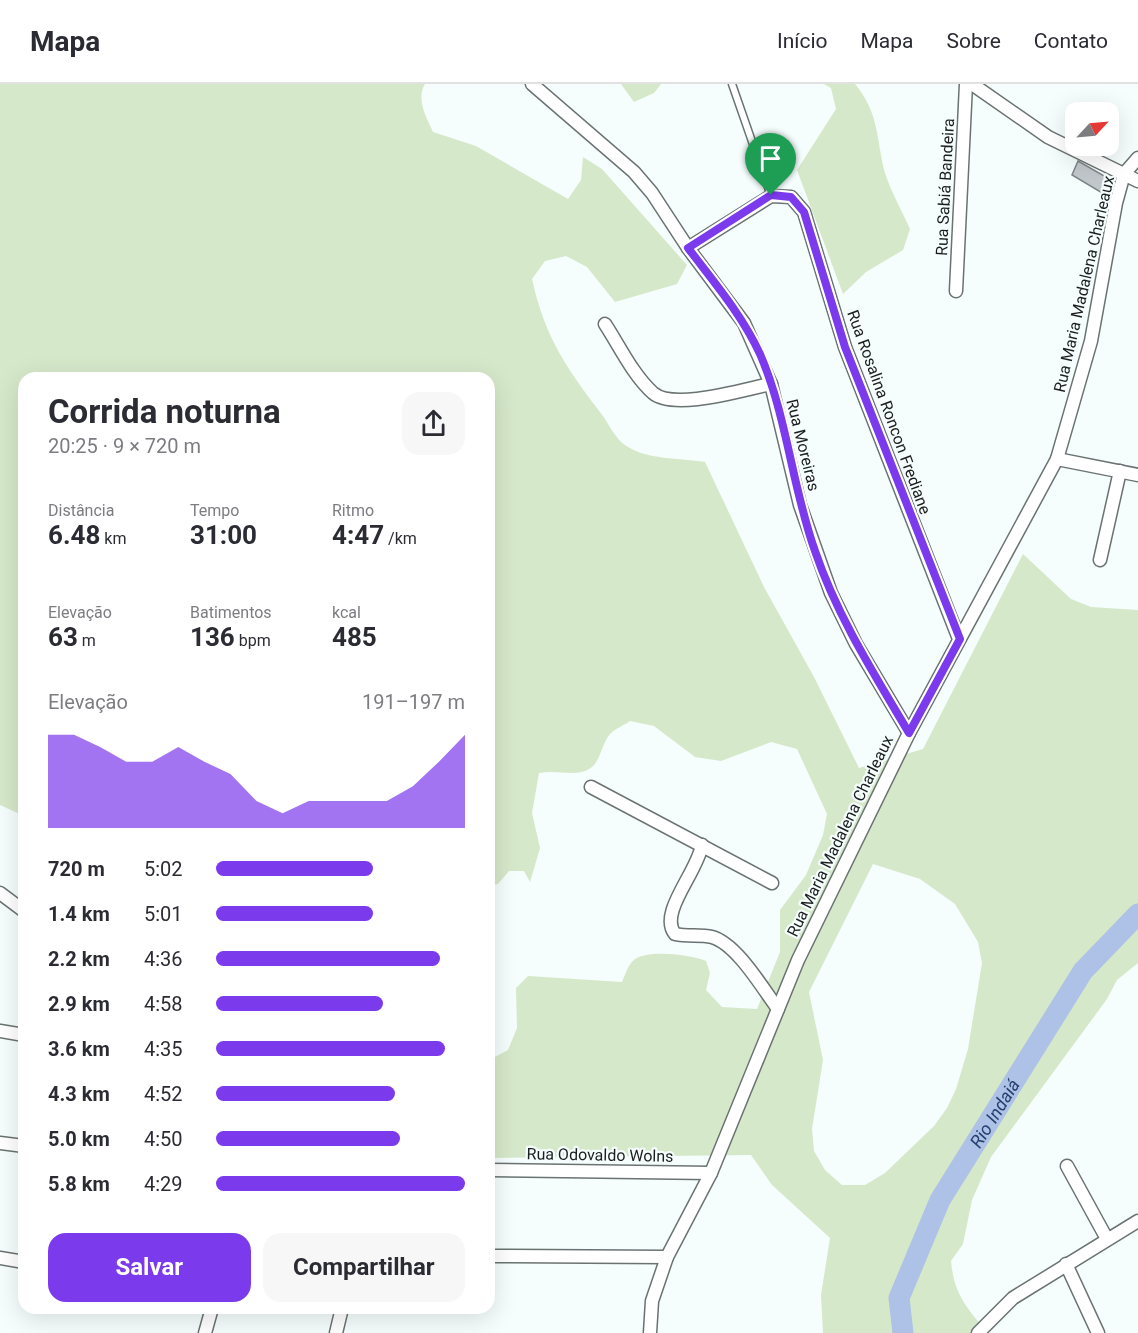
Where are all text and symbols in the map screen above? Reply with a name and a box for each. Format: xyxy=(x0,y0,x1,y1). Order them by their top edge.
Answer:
text: Mapa xyxy=(30,25,100,58)
text: Início xyxy=(777,29,828,53)
text: Mapa xyxy=(861,29,914,53)
text: Sobre xyxy=(947,29,1001,53)
text: Contato xyxy=(1034,29,1108,53)
north arrow xyxy=(1065,102,1119,156)
map controls xyxy=(1065,102,1119,156)
street label: Rua Sabiá Bandeira xyxy=(932,118,958,256)
pin xyxy=(745,133,796,195)
icon: arrive xyxy=(754,142,787,175)
street label: Rua Maria Madalena Charleaux xyxy=(1050,174,1118,394)
street label: Rua Rosalina Roncon Frediane xyxy=(843,307,935,517)
text: Corrida noturna xyxy=(48,392,281,431)
button: share xyxy=(402,392,465,455)
street label: Rua Moreiras xyxy=(782,397,824,493)
text: 20:25 · 9 × 720 m xyxy=(48,434,201,458)
text: Distância xyxy=(48,501,114,520)
text: Tempo xyxy=(190,501,239,520)
text: Ritmo xyxy=(332,501,374,520)
text: 6.48 xyxy=(48,520,100,550)
text: 31:00 xyxy=(190,520,257,550)
text: 4:47 xyxy=(332,520,384,550)
text: km xyxy=(100,529,126,548)
text: /km xyxy=(384,529,417,548)
text: Elevação xyxy=(48,603,112,622)
text: Batimentos xyxy=(190,603,272,622)
text: kcal xyxy=(332,603,361,622)
text: 63 xyxy=(48,622,78,652)
text: 136 xyxy=(190,622,235,652)
text: 485 xyxy=(332,622,377,652)
text: m xyxy=(78,631,96,650)
text: bpm xyxy=(235,631,271,650)
text: Elevação xyxy=(48,690,128,714)
text: 191–197 m xyxy=(362,690,465,714)
street label: Rua Maria Madalena Charleaux xyxy=(783,732,897,940)
text: 720 m xyxy=(48,857,105,881)
text: 5:02 xyxy=(144,857,183,881)
text: 1.4 km xyxy=(48,902,110,926)
text: 5:01 xyxy=(144,902,183,926)
text: 2.2 km xyxy=(48,947,110,971)
text: 4:36 xyxy=(144,947,183,971)
text: 2.9 km xyxy=(48,992,110,1016)
text: 4:58 xyxy=(144,992,183,1016)
text: 3.6 km xyxy=(48,1037,110,1061)
text: 4:35 xyxy=(144,1037,183,1061)
water label: Rio Indaiá xyxy=(965,1074,1024,1151)
text: 4.3 km xyxy=(48,1082,110,1106)
text: 4:52 xyxy=(144,1082,183,1106)
text: 5.0 km xyxy=(48,1127,110,1151)
text: 4:50 xyxy=(144,1127,183,1151)
street label: Rua Odovaldo Wolns xyxy=(526,1144,674,1166)
text: 5.8 km xyxy=(48,1172,110,1196)
text: 4:29 xyxy=(144,1172,183,1196)
button: Salvar xyxy=(48,1233,251,1302)
button: Compartilhar xyxy=(263,1233,465,1302)

